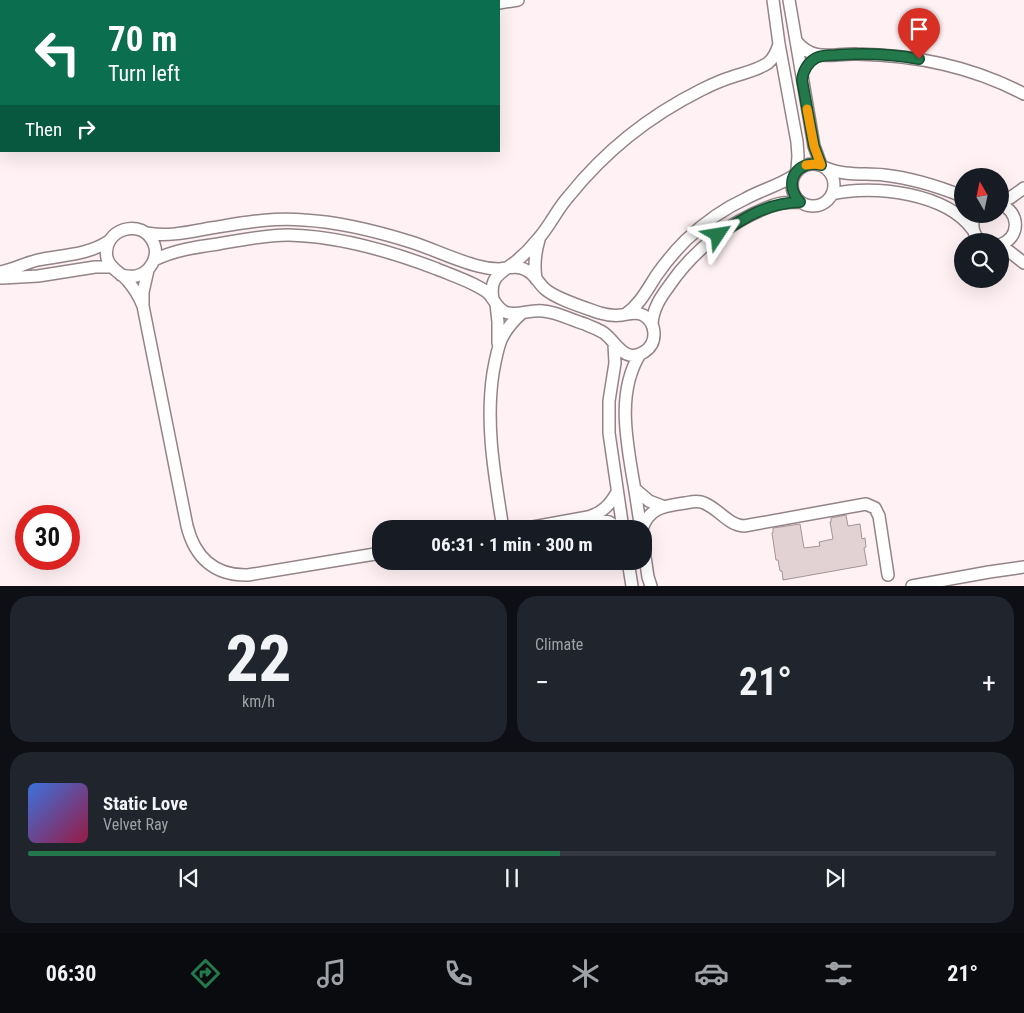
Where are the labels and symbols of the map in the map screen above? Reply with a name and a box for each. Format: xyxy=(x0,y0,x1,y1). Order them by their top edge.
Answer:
pin xyxy=(898,8,940,59)
north arrow xyxy=(954,168,1009,222)
position arrow xyxy=(691,208,743,260)
speed limit sign: 30 xyxy=(15,505,80,570)

